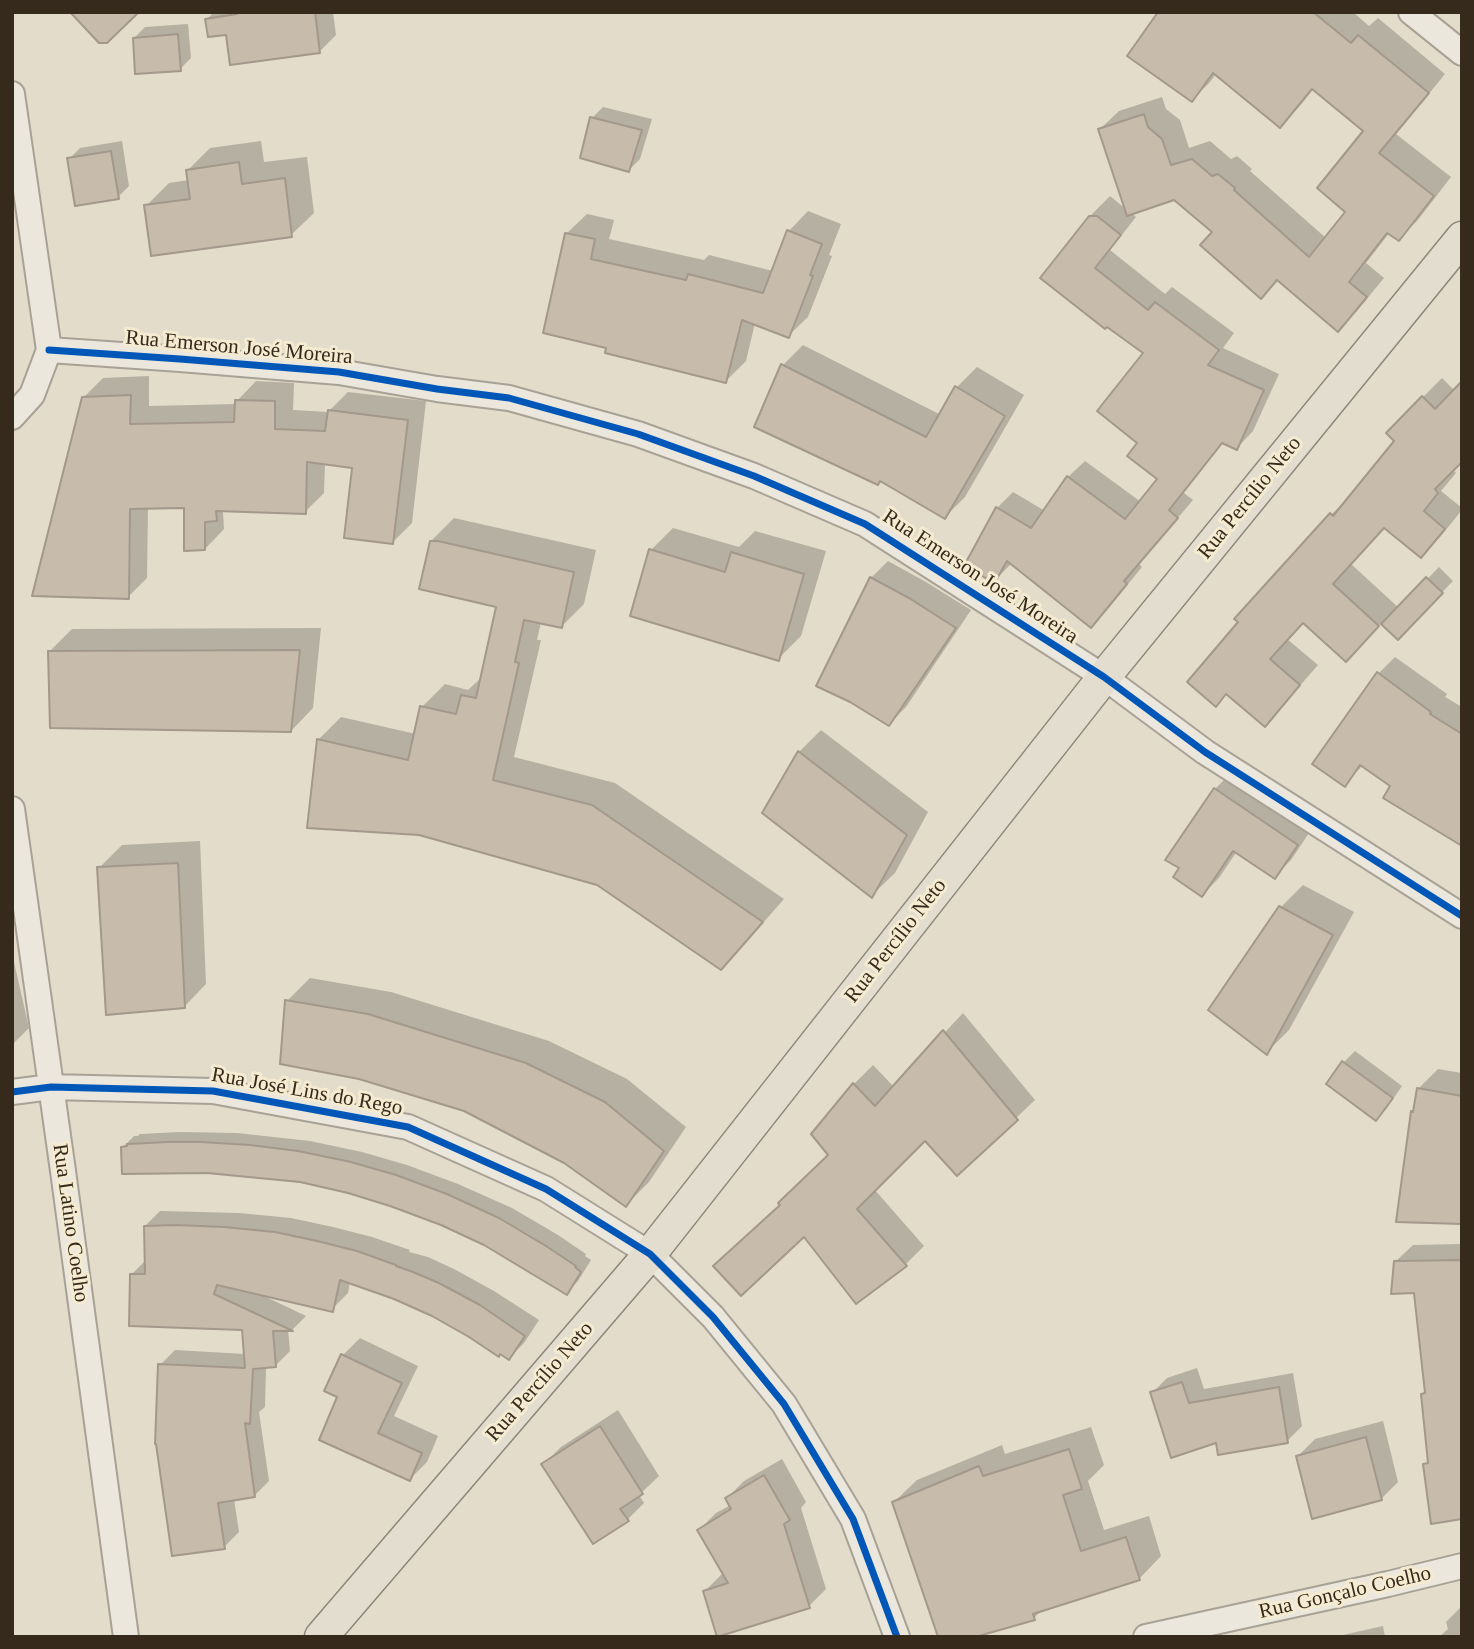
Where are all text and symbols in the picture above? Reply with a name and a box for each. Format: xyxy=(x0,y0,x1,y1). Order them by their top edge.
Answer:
street label: Rua Emerson José Moreira xyxy=(124,326,354,370)
street label: Rua Percílio Neto xyxy=(1193,432,1307,564)
street label: Rua Emerson José Moreira xyxy=(878,504,1082,650)
street label: Rua Percílio Neto xyxy=(840,874,952,1008)
street label: Rua José Lins do Rego xyxy=(209,1063,405,1121)
street label: Rua Latino Coelho xyxy=(46,1142,94,1304)
street label: Rua Percílio Neto xyxy=(481,1317,599,1447)
street label: Rua Gonçalo Coelho xyxy=(1256,1561,1434,1625)

